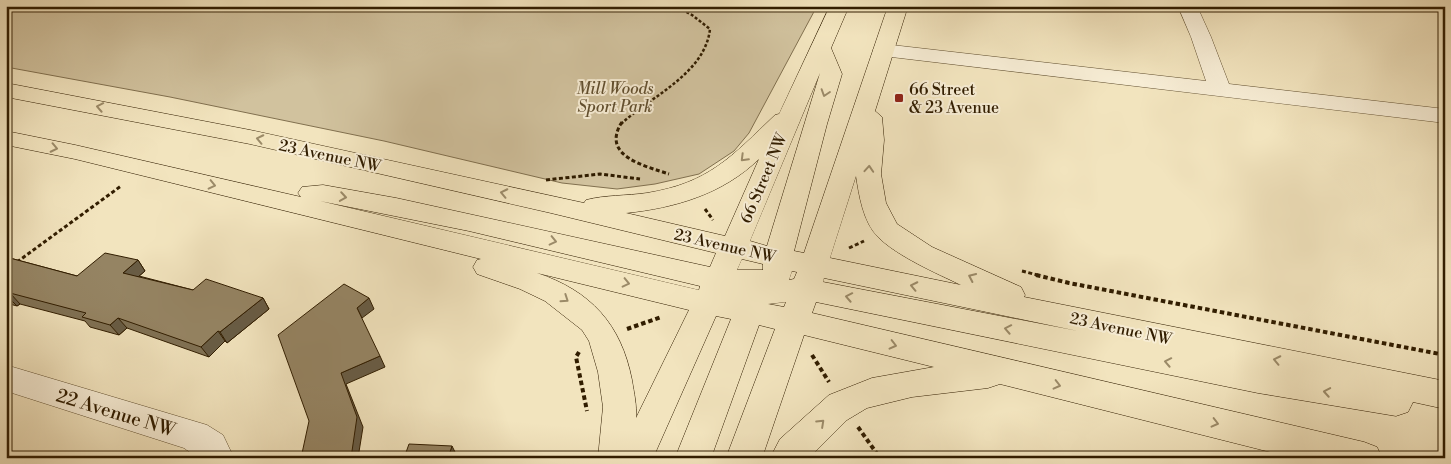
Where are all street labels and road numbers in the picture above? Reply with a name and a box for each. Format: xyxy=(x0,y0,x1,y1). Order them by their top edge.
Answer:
street label: 66 Street NW xyxy=(736,130,792,226)
street label: 23 Avenue NW xyxy=(277,135,383,177)
street label: 23 Avenue NW xyxy=(672,225,778,267)
street label: 23 Avenue NW xyxy=(1068,308,1174,350)
street label: 22 Avenue NW xyxy=(53,383,179,443)

